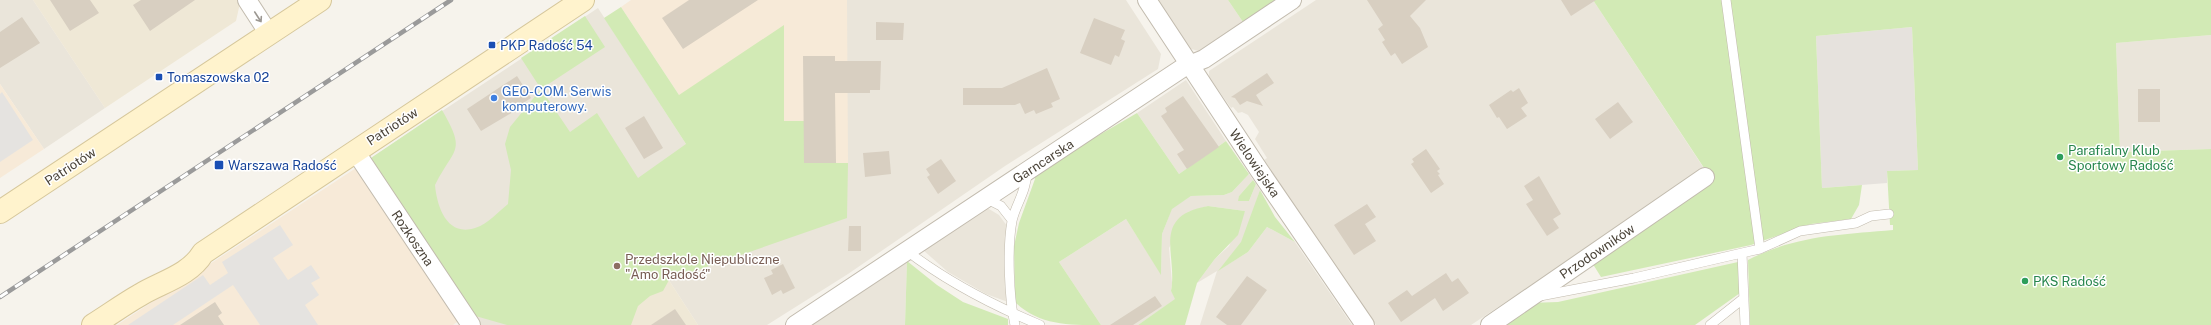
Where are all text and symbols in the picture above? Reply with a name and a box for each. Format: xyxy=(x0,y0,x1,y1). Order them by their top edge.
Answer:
one-way arrow xyxy=(254,11,262,22)
place label: PKP Radość 54 xyxy=(500,38,593,53)
marker: PKP Radość 54 xyxy=(487,40,497,50)
place label: Tomaszowska 02 xyxy=(167,70,270,85)
marker: Tomaszowska 02 xyxy=(154,72,164,82)
place label: GEO-COM. Serwis komputerowy. xyxy=(502,84,611,114)
marker: GEO-COM. Serwis komputerowy. xyxy=(489,93,499,103)
street label: Patriotów xyxy=(364,104,421,148)
street label: Wielowiejska xyxy=(1226,126,1283,200)
street label: Garncarska xyxy=(1010,136,1076,187)
place label: Parafialny Klub Sportowy Radość xyxy=(2068,143,2174,173)
street label: Patriotów xyxy=(42,144,99,188)
marker: Parafialny Klub Sportowy Radość xyxy=(2055,152,2065,162)
place label: Warszawa Radość xyxy=(228,158,337,173)
marker: Warszawa Radość xyxy=(213,159,225,171)
street label: Rozkoszna xyxy=(389,208,437,269)
street label: Przodowników xyxy=(1557,221,1638,282)
place label: Przedszkole Niepubliczne "Amo Radość" xyxy=(625,252,780,282)
marker: Przedszkole Niepubliczne "Amo Radość" xyxy=(612,261,622,271)
place label: PKS Radość xyxy=(2033,274,2106,289)
marker: PKS Radość xyxy=(2020,276,2030,286)

